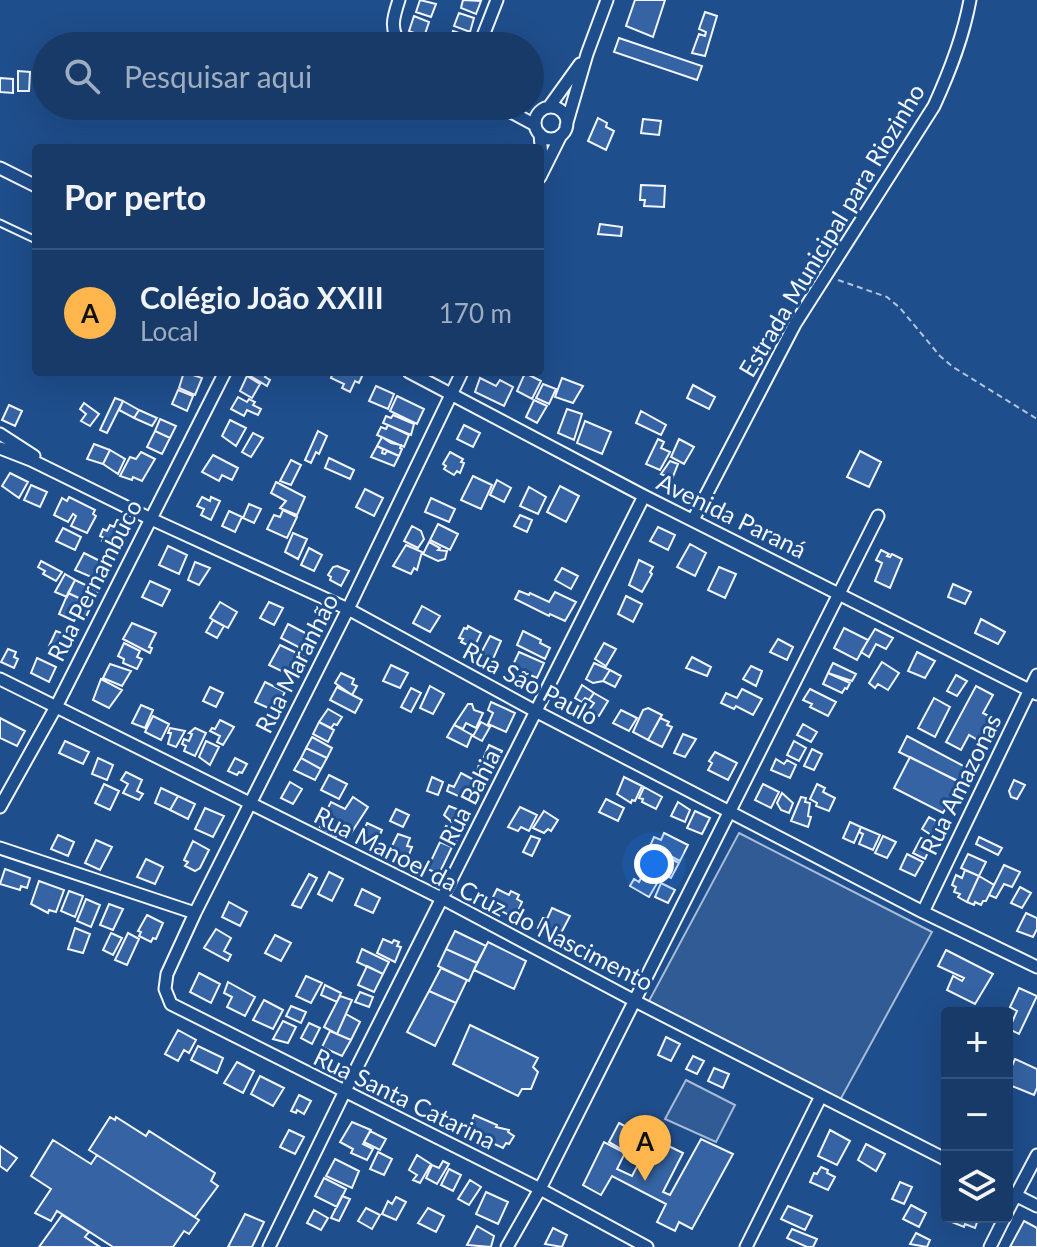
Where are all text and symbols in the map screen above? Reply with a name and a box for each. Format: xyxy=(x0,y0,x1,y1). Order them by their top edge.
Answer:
search box xyxy=(32,32,544,120)
icon: search xyxy=(60,54,104,98)
text: Pesquisar aqui xyxy=(124,58,312,94)
street label: Estrada Municipal para Riozinho xyxy=(732,78,930,382)
text: Por perto xyxy=(64,176,206,217)
text: Colégio João XXIII xyxy=(140,279,384,315)
text: A xyxy=(81,297,99,329)
text: 170 m xyxy=(439,297,512,329)
text: Local xyxy=(140,315,199,347)
street label: Avenida Paraná xyxy=(653,466,811,564)
street label: Rua Pernambuco xyxy=(41,494,147,666)
street label: Rua Maranhão xyxy=(248,588,344,738)
street label: Rua São Paulo xyxy=(458,635,604,731)
street label: Rua Amazonas xyxy=(913,709,1007,859)
street label: Rua Bahia xyxy=(432,744,506,850)
street label: Rua Manoel da Cruz do Nascimento xyxy=(310,800,658,996)
your location xyxy=(634,844,674,884)
map controls xyxy=(941,1007,1013,1223)
button: + xyxy=(941,1007,1013,1079)
street label: Rua Santa Catarina xyxy=(309,1041,501,1155)
button: − xyxy=(941,1079,1013,1151)
pin: A xyxy=(619,1115,671,1181)
button: layers xyxy=(941,1151,1013,1223)

